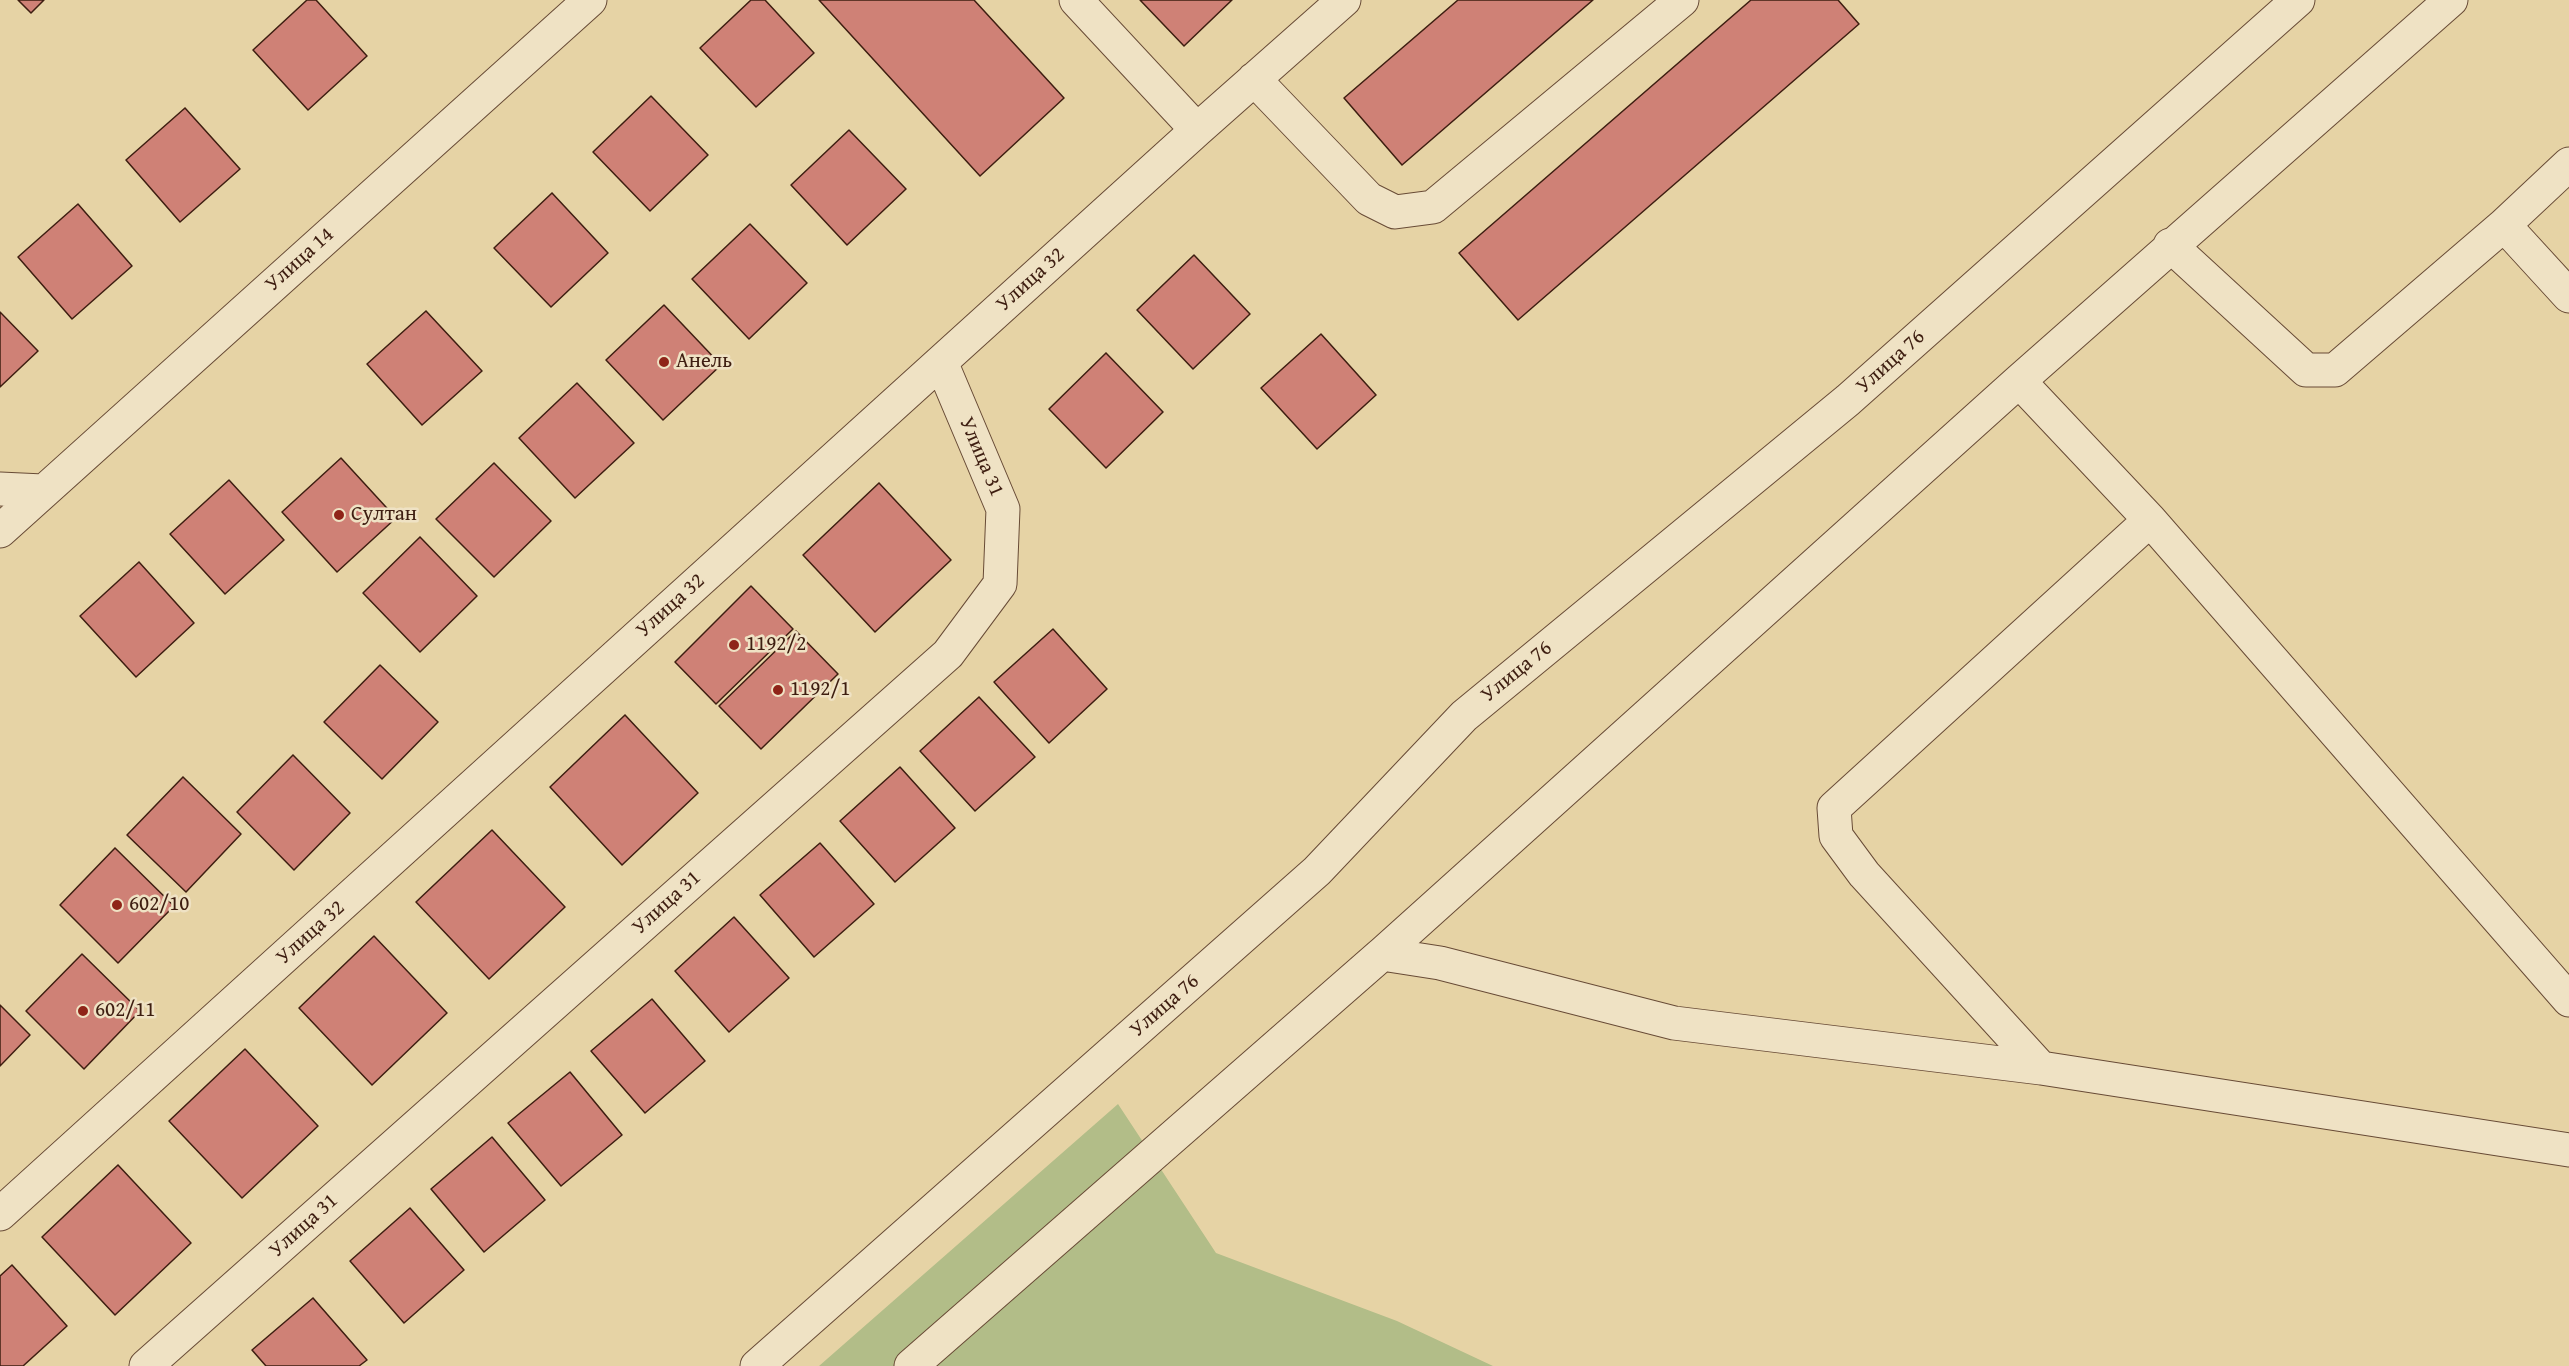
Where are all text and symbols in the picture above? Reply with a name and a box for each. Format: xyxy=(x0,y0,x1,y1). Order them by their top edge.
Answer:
street label: Улица 14 xyxy=(260,223,340,297)
street label: Улица 32 xyxy=(991,243,1071,317)
street label: Улица 76 xyxy=(1851,325,1931,399)
place label: Анель xyxy=(676,349,732,375)
marker: Анель xyxy=(657,355,671,369)
street label: Улица 31 xyxy=(953,414,1009,500)
place label: Султан xyxy=(351,502,417,528)
marker: Султан xyxy=(332,508,346,522)
street label: Улица 32 xyxy=(631,569,711,643)
place label: 1192/2 xyxy=(746,632,806,658)
street label: Улица 76 xyxy=(1477,636,1557,708)
marker: 1192/2 xyxy=(727,638,741,652)
place label: 1192/1 xyxy=(790,677,850,703)
marker: 1192/1 xyxy=(771,683,785,697)
street label: Улица 31 xyxy=(627,866,707,940)
place label: 602/10 xyxy=(129,892,189,918)
street label: Улица 32 xyxy=(271,896,351,970)
marker: 602/10 xyxy=(110,898,124,912)
street label: Улица 76 xyxy=(1125,969,1205,1043)
place label: 602/11 xyxy=(95,998,155,1024)
marker: 602/11 xyxy=(76,1004,90,1018)
street label: Улица 31 xyxy=(264,1189,344,1263)

